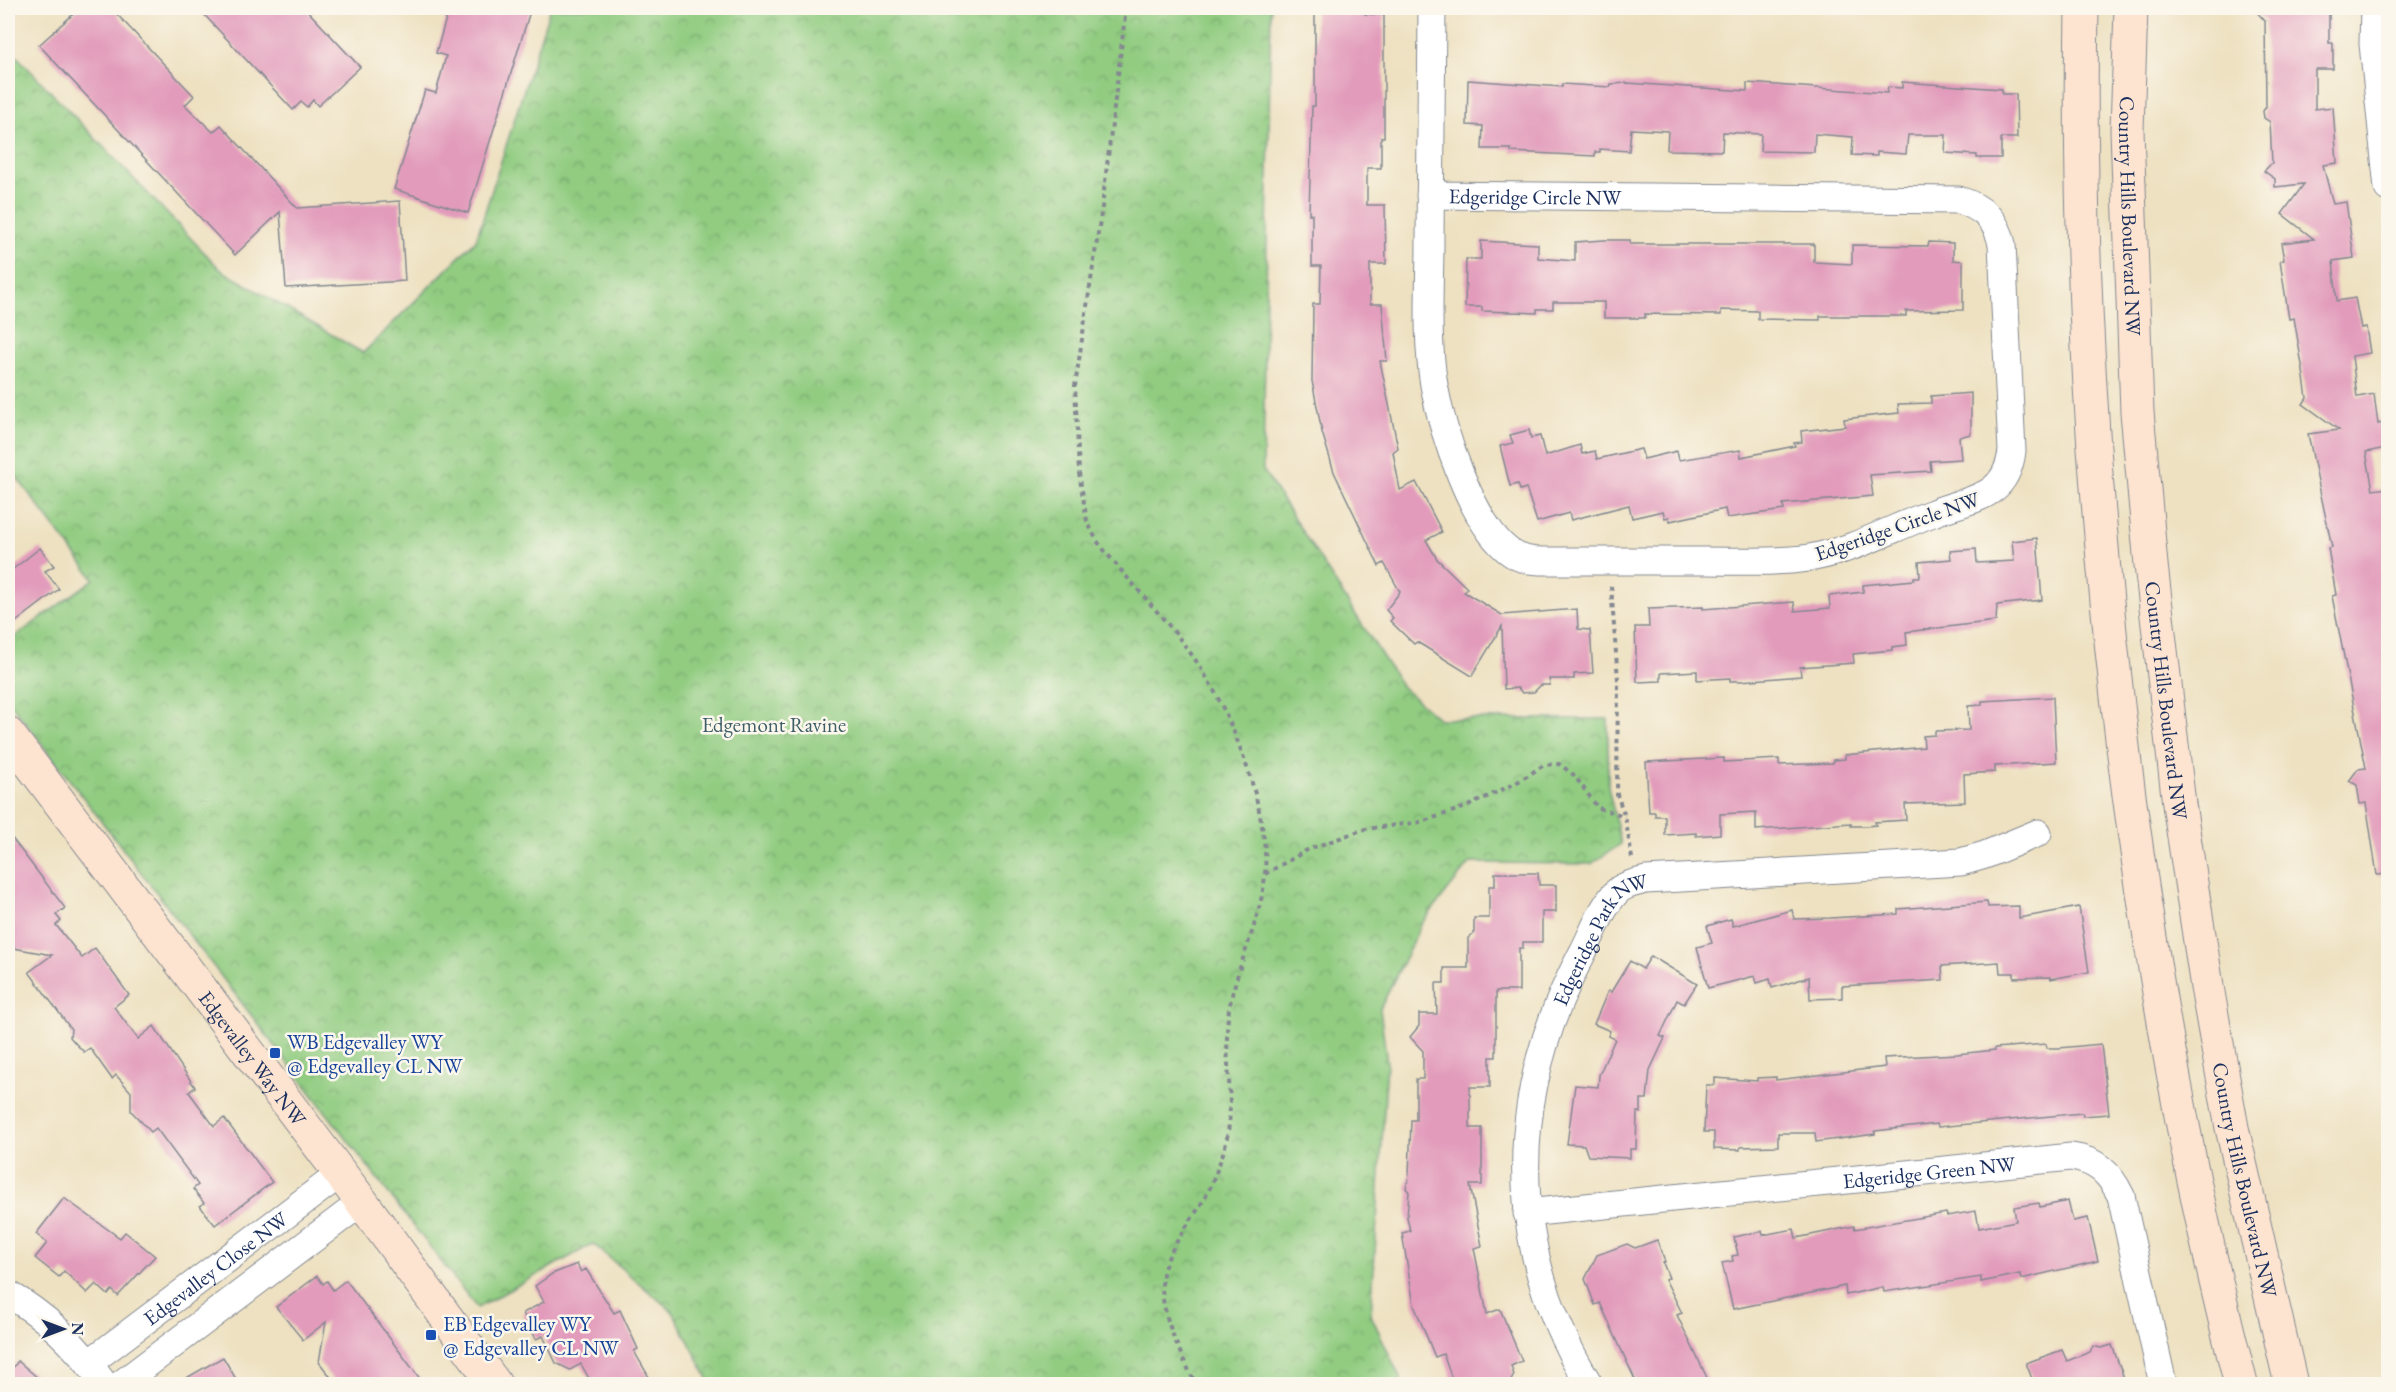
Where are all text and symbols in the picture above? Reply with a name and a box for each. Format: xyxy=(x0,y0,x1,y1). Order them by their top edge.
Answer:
street label: Country Hills Boulevard NW xyxy=(2113,96,2148,337)
street label: Edgeridge Circle NW xyxy=(1449,182,1622,210)
street label: Edgeridge Circle NW xyxy=(1811,485,1984,567)
street label: Country Hills Boulevard NW xyxy=(2139,579,2195,822)
park label: Edgemont Ravine xyxy=(702,711,846,738)
street label: Edgeridge Park NW xyxy=(1546,866,1651,1009)
street label: Edgevalley Way NW xyxy=(193,985,313,1132)
place label: WB Edgevalley WY @ Edgevalley CL NW xyxy=(287,1028,463,1079)
marker: WB Edgevalley WY @ Edgevalley CL NW xyxy=(268,1046,282,1060)
street label: Country Hills Boulevard NW xyxy=(2207,1060,2284,1300)
street label: Edgeridge Green NW xyxy=(1841,1149,2017,1194)
street label: Edgevalley Close NW xyxy=(138,1204,293,1331)
north arrow xyxy=(33,1299,93,1359)
place label: EB Edgevalley WY @ Edgevalley CL NW xyxy=(443,1310,619,1361)
text: N xyxy=(67,1323,88,1336)
marker: EB Edgevalley WY @ Edgevalley CL NW xyxy=(424,1328,438,1342)

